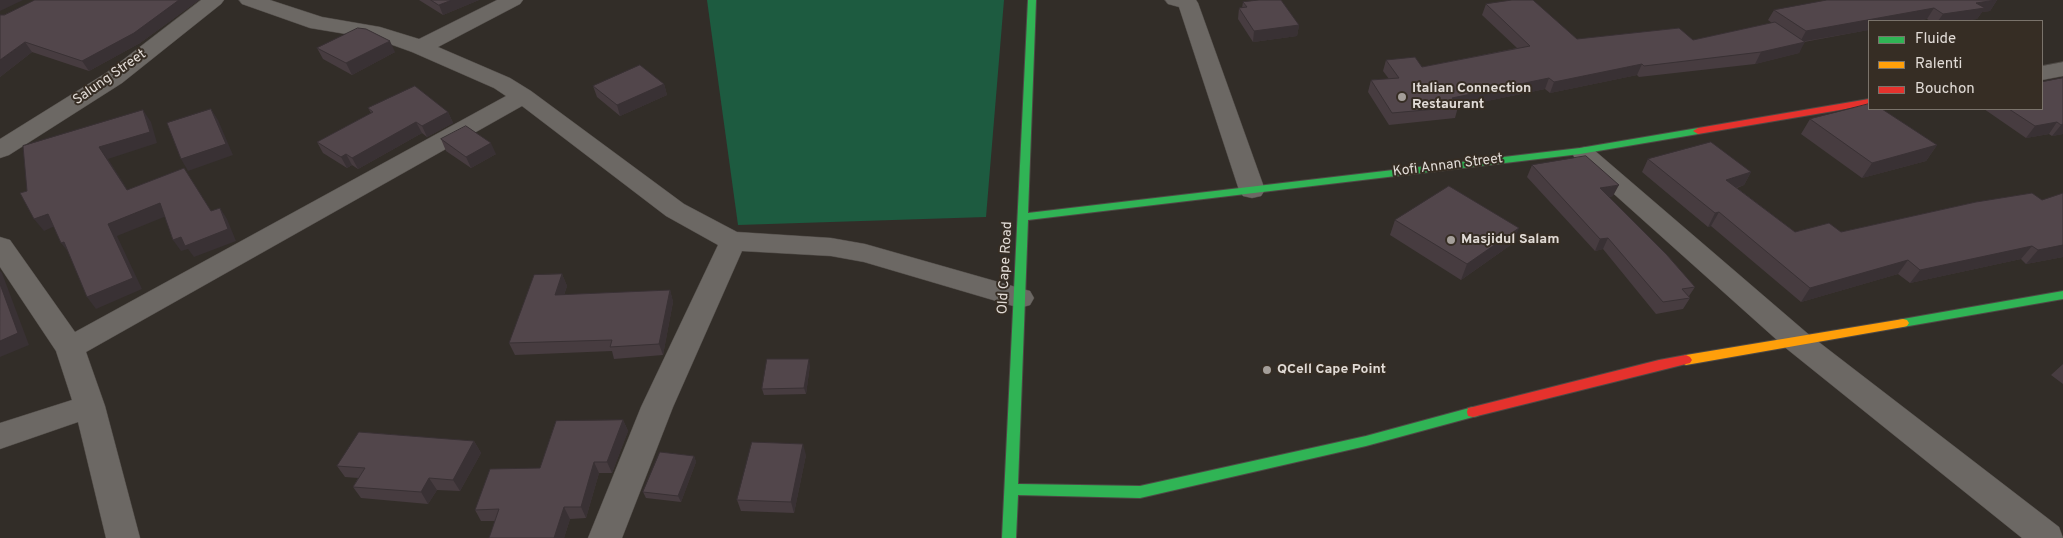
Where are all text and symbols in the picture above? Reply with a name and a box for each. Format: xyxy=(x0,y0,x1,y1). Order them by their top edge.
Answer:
legend xyxy=(1868,20,2043,110)
text: Fluide xyxy=(1915,30,1956,49)
street label: Salung Street xyxy=(70,47,150,109)
text: Ralenti xyxy=(1915,55,1962,74)
text: Bouchon xyxy=(1915,80,1975,99)
place label: Italian Connection Restaurant xyxy=(1412,81,1531,114)
marker: Italian Connection Restaurant xyxy=(1396,91,1408,103)
street label: Kofi Annan Street xyxy=(1392,151,1504,181)
street label: Old Cape Road xyxy=(995,221,1017,315)
place label: Masjidul Salam xyxy=(1461,232,1560,248)
marker: Masjidul Salam xyxy=(1445,234,1457,246)
place label: QCell Cape Point xyxy=(1277,362,1386,378)
marker: QCell Cape Point xyxy=(1261,364,1273,376)

